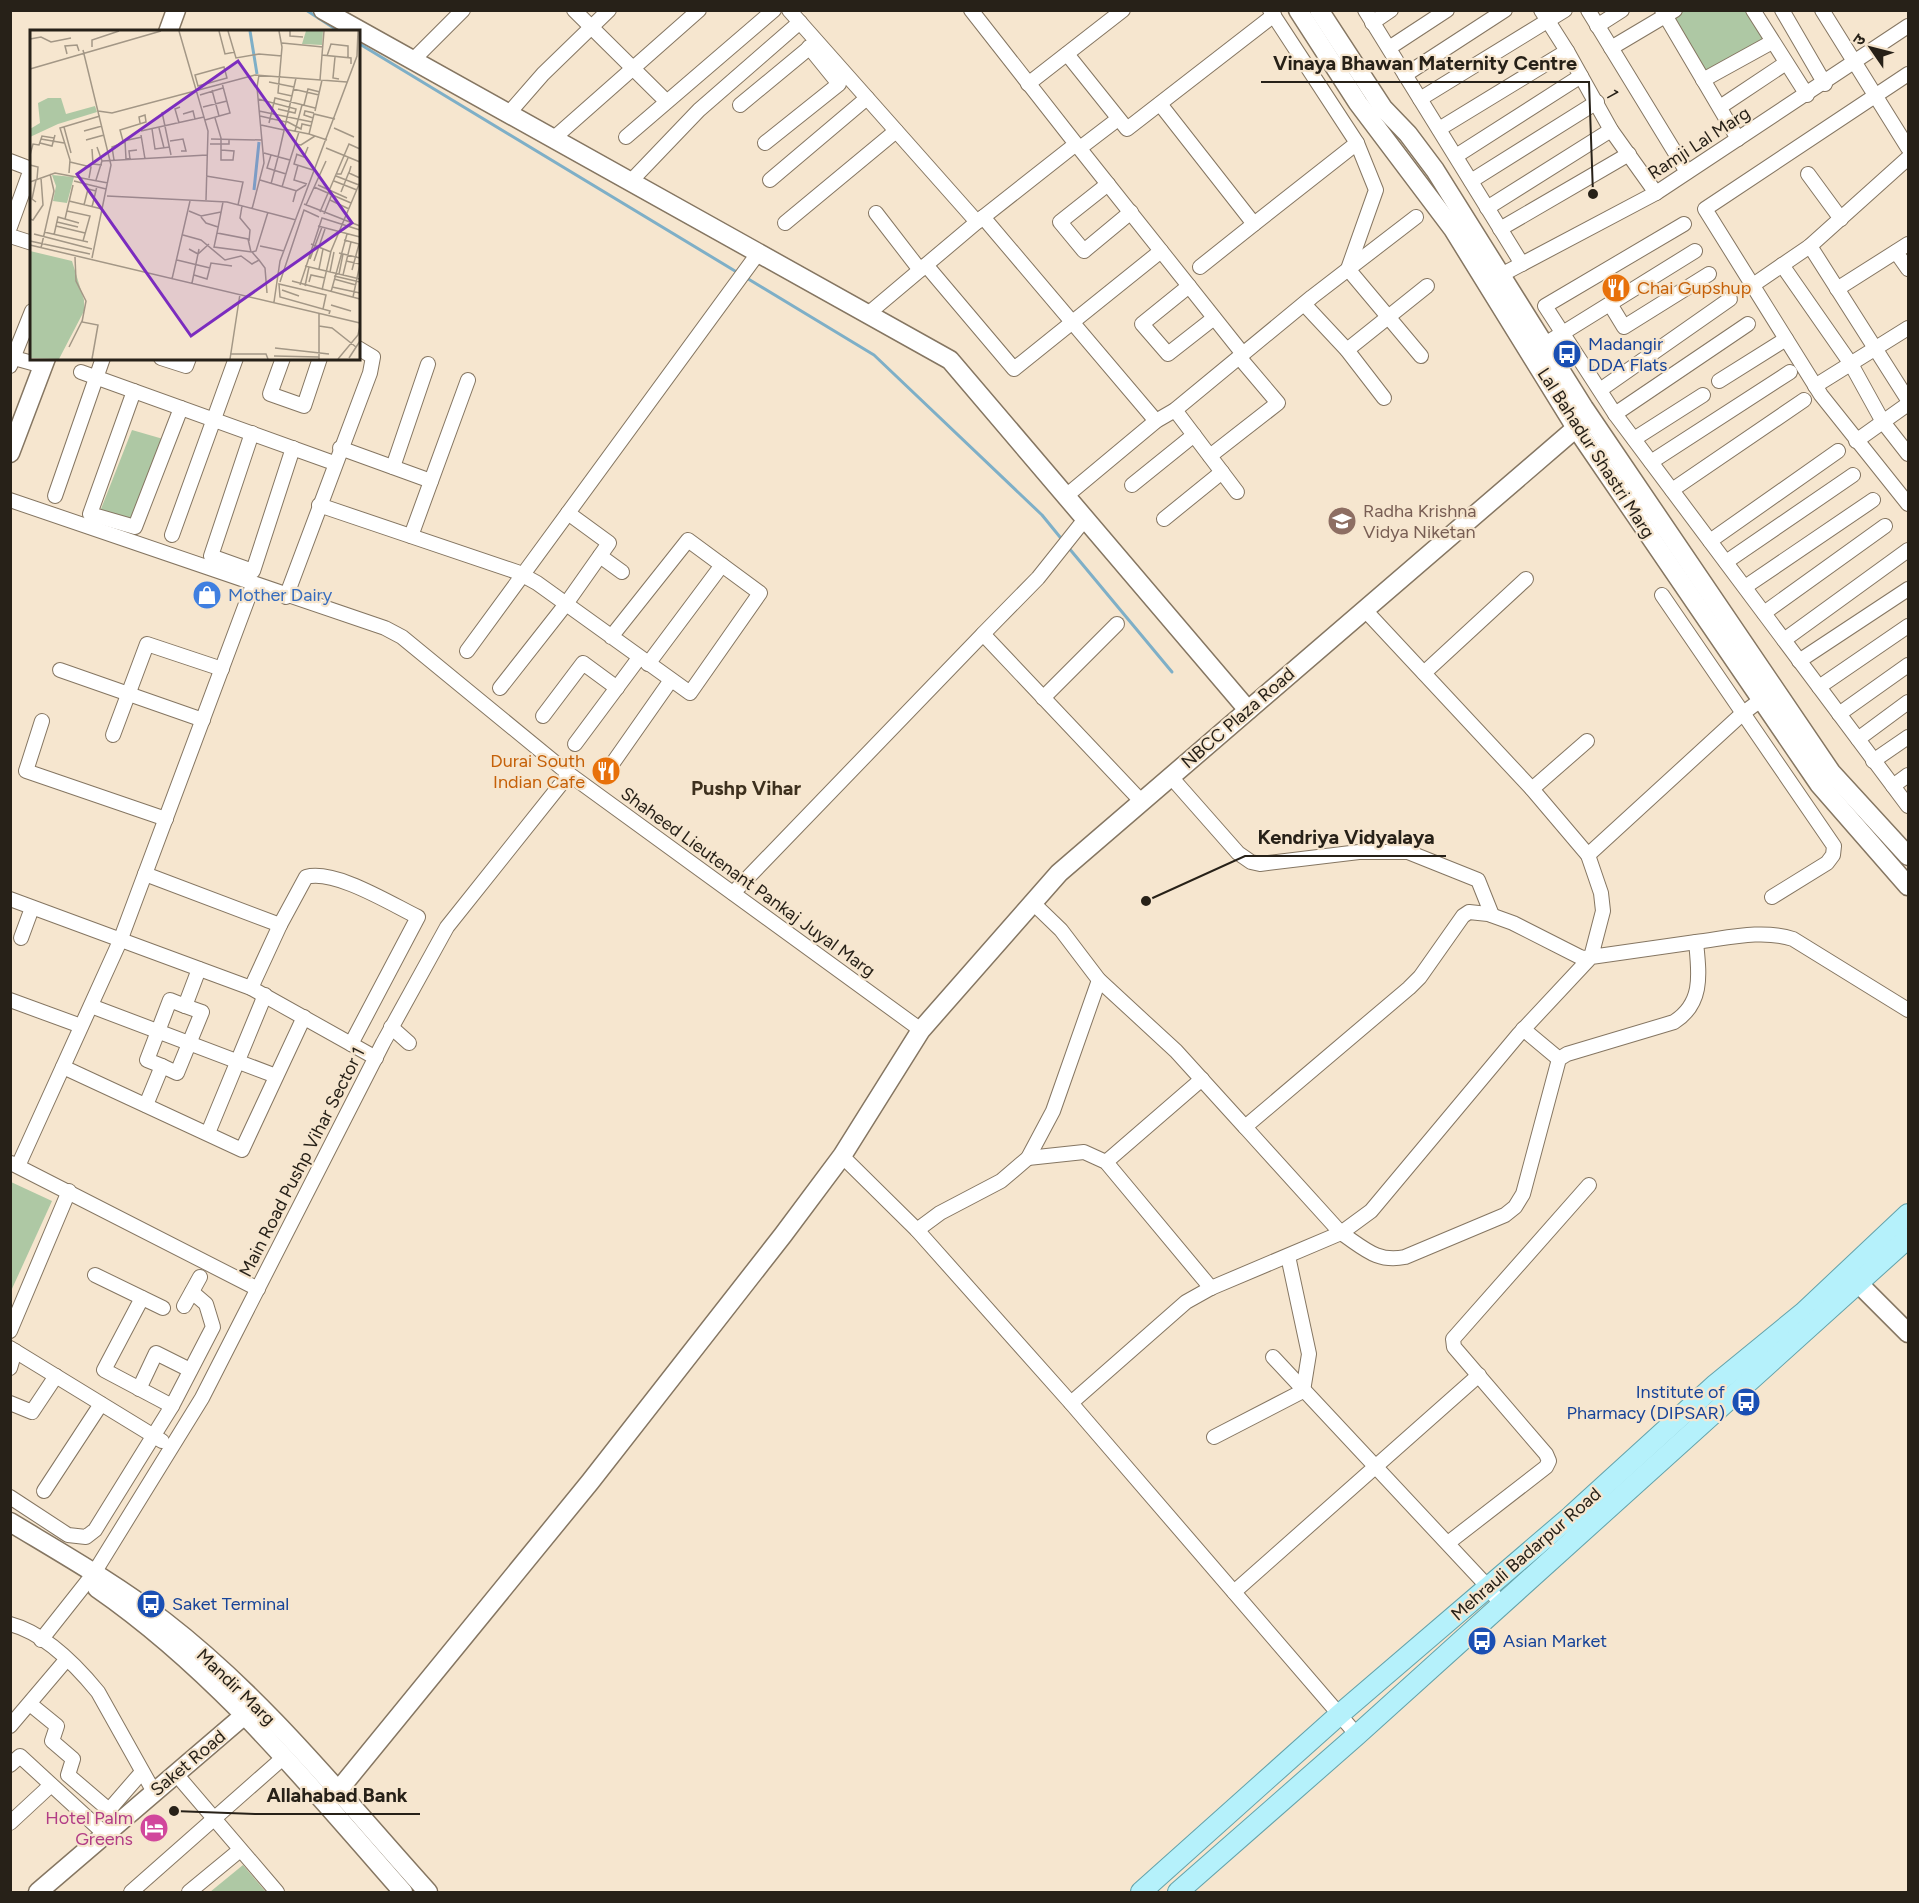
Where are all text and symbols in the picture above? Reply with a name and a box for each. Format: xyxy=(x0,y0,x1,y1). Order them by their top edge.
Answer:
north arrow xyxy=(1841,18,1901,78)
inset map xyxy=(30,30,360,360)
text: उ xyxy=(1849,30,1870,49)
callout: Vinaya Bhawan Maternity Centre xyxy=(1261,44,1589,82)
text: Vinaya Bhawan Maternity Centre xyxy=(1273,51,1577,75)
street label: 1 xyxy=(1601,85,1623,103)
street label: Ramji Lal Marg xyxy=(1644,102,1754,184)
restaurant icon: Chai Gupshup xyxy=(1600,272,1632,304)
place label: Chai Gupshup xyxy=(1637,277,1751,299)
place label: Madangir DDA Flats xyxy=(1588,333,1668,376)
bus stop icon: Madangir DDA Flats xyxy=(1551,338,1583,370)
street label: Lal Bahadur Shastri Marg xyxy=(1533,364,1659,542)
place label: Radha Krishna Vidya Niketan xyxy=(1363,500,1477,543)
school or university icon: Radha Krishna Vidya Niketan xyxy=(1326,505,1358,537)
shop icon: Mother Dairy xyxy=(191,579,223,611)
place label: Mother Dairy xyxy=(228,584,333,606)
street label: NBCC Plaza Road xyxy=(1177,663,1299,773)
place label: Durai South Indian Cafe xyxy=(490,750,585,793)
restaurant icon: Durai South Indian Cafe xyxy=(590,755,622,787)
district label: Pushp Vihar xyxy=(691,776,802,800)
street label: Shaheed Lieutenant Pankaj Juyal Marg xyxy=(616,782,880,982)
callout: Kendriya Vidyalaya xyxy=(1245,818,1446,856)
text: Kendriya Vidyalaya xyxy=(1257,825,1435,849)
street label: Main Road Pushp Vihar Sector 1 xyxy=(234,1043,370,1281)
place label: Institute of Pharmacy (DIPSAR) xyxy=(1566,1381,1725,1424)
bus stop icon: Institute of Pharmacy (DIPSAR) xyxy=(1730,1386,1762,1418)
street label: Mehrauli Badarpur Road xyxy=(1446,1483,1606,1625)
bus stop icon: Saket Terminal xyxy=(135,1588,167,1620)
place label: Saket Terminal xyxy=(172,1593,289,1615)
bus stop icon: Asian Market xyxy=(1466,1625,1498,1657)
place label: Asian Market xyxy=(1503,1630,1607,1652)
street label: Mandir Marg xyxy=(192,1644,280,1730)
street label: Saket Road xyxy=(146,1725,230,1801)
callout: Allahabad Bank xyxy=(255,1776,420,1814)
text: Allahabad Bank xyxy=(266,1783,408,1807)
place label: Hotel Palm Greens xyxy=(45,1807,133,1850)
hotel icon: Hotel Palm Greens xyxy=(138,1812,170,1844)

